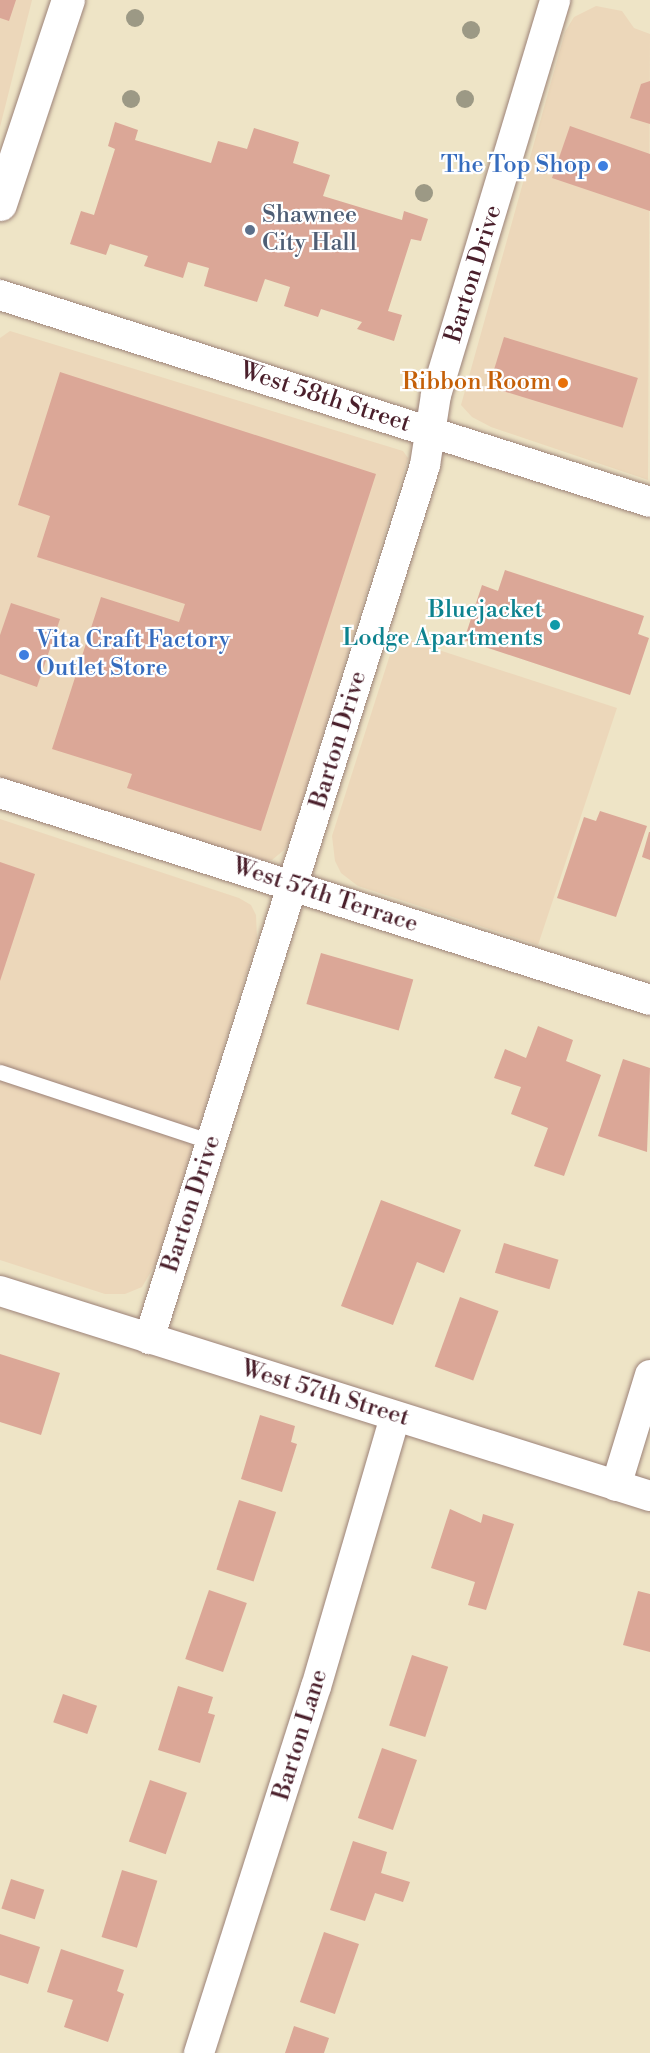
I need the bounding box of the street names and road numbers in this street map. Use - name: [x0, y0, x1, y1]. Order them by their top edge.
- street label: Barton Drive: [439, 202, 509, 346]
- street label: West 58th Street: [236, 357, 414, 439]
- street label: Barton Drive: [304, 668, 374, 812]
- street label: West 57th Terrace: [229, 852, 421, 940]
- street label: Barton Drive: [156, 1132, 228, 1276]
- street label: West 57th Street: [238, 1355, 412, 1433]
- street label: Barton Lane: [267, 1666, 335, 1804]

